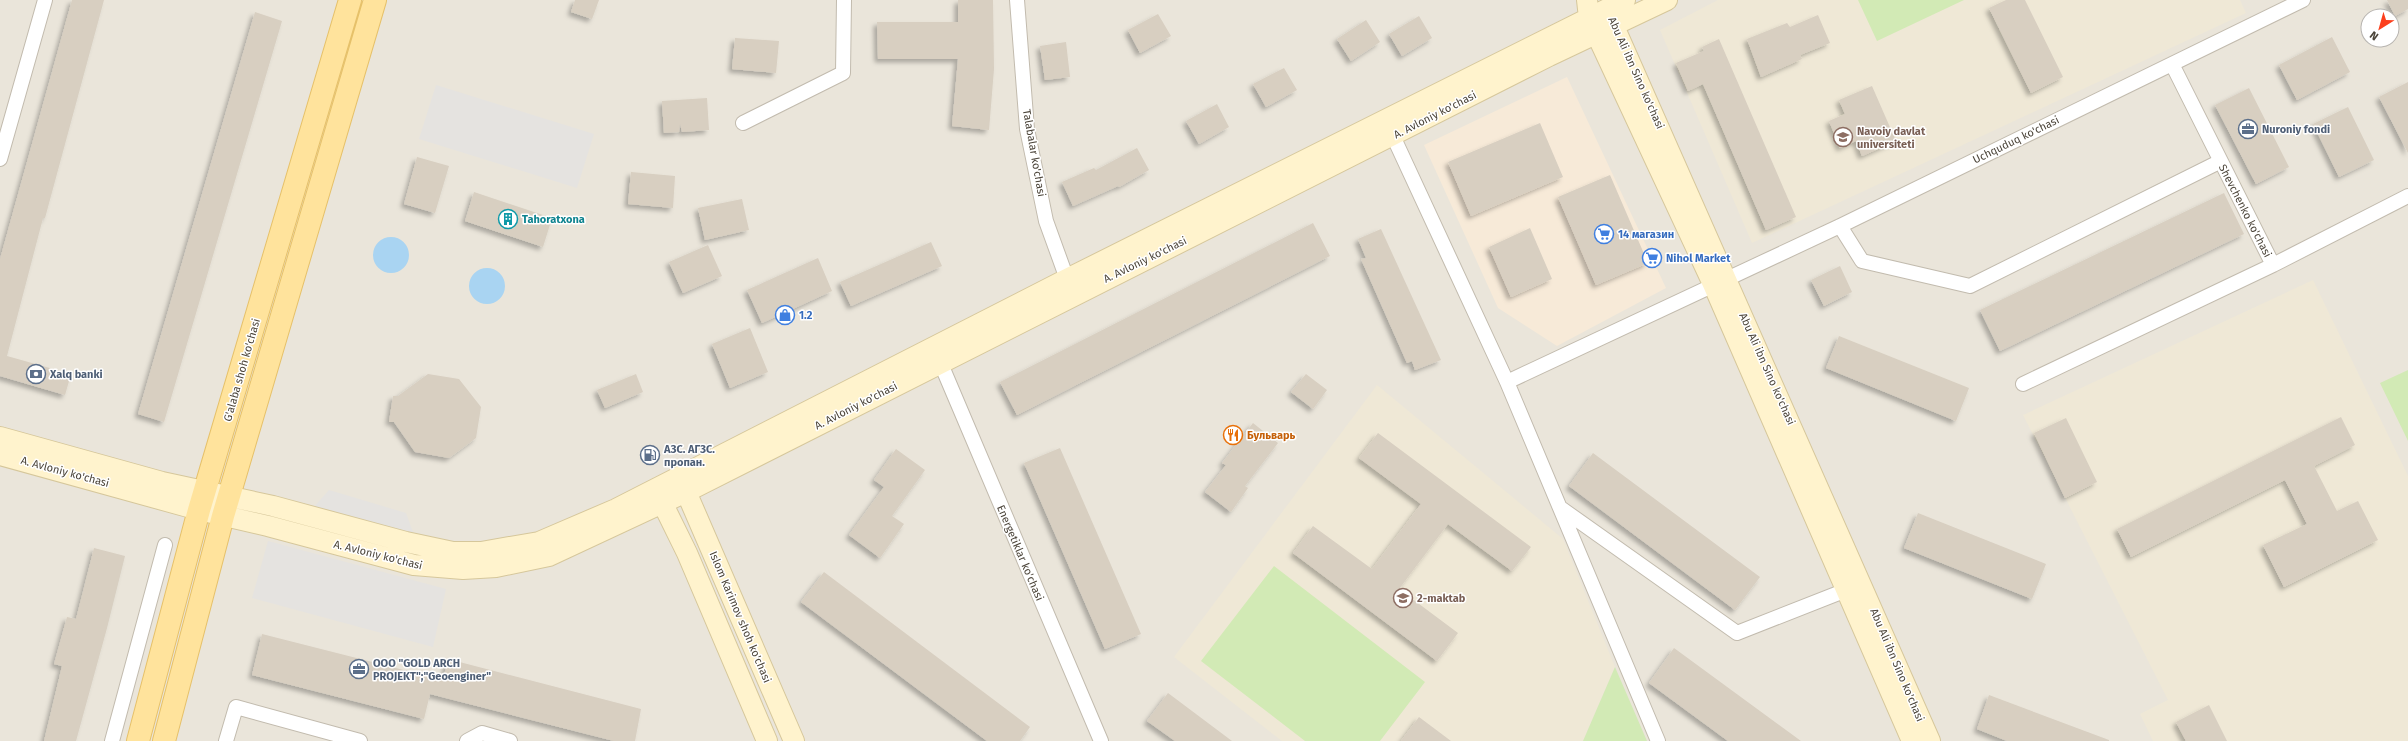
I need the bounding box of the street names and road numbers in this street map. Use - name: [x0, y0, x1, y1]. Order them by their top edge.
- street label: Abu Ali ibn Sino ko'chasi: [1605, 15, 1667, 131]
- street label: A. Avloniy ko'chasi: [1391, 89, 1479, 141]
- street label: Talabalar ko'chasi: [1020, 108, 1048, 198]
- street label: Uchquduq ko'chasi: [1971, 113, 2061, 167]
- street label: Shevchenko ko'chasi: [2216, 162, 2274, 260]
- street label: A. Avloniy ko'chasi: [1101, 234, 1189, 286]
- street label: Abu Ali ibn Sino ko'chasi: [1736, 311, 1798, 427]
- street label: G'alaba shoh ko'chasi: [221, 317, 263, 423]
- street label: A. Avloniy ko'chasi: [812, 380, 900, 432]
- street label: A. Avloniy ko'chasi: [19, 454, 111, 490]
- street label: Energetiklar ko'chasi: [994, 503, 1046, 603]
- street label: A. Avloniy ko'chasi: [332, 538, 424, 572]
- street label: Islom Karimov shoh ko'chasi: [706, 549, 774, 685]
- street label: Abu Ali ibn Sino ko'chasi: [1867, 607, 1927, 723]

